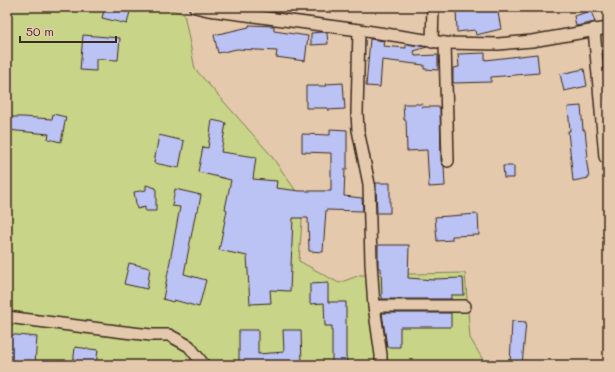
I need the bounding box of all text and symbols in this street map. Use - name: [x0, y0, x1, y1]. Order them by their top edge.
- scale bar: [20, 18, 116, 44]
- text: 50 m: [26, 23, 54, 39]

